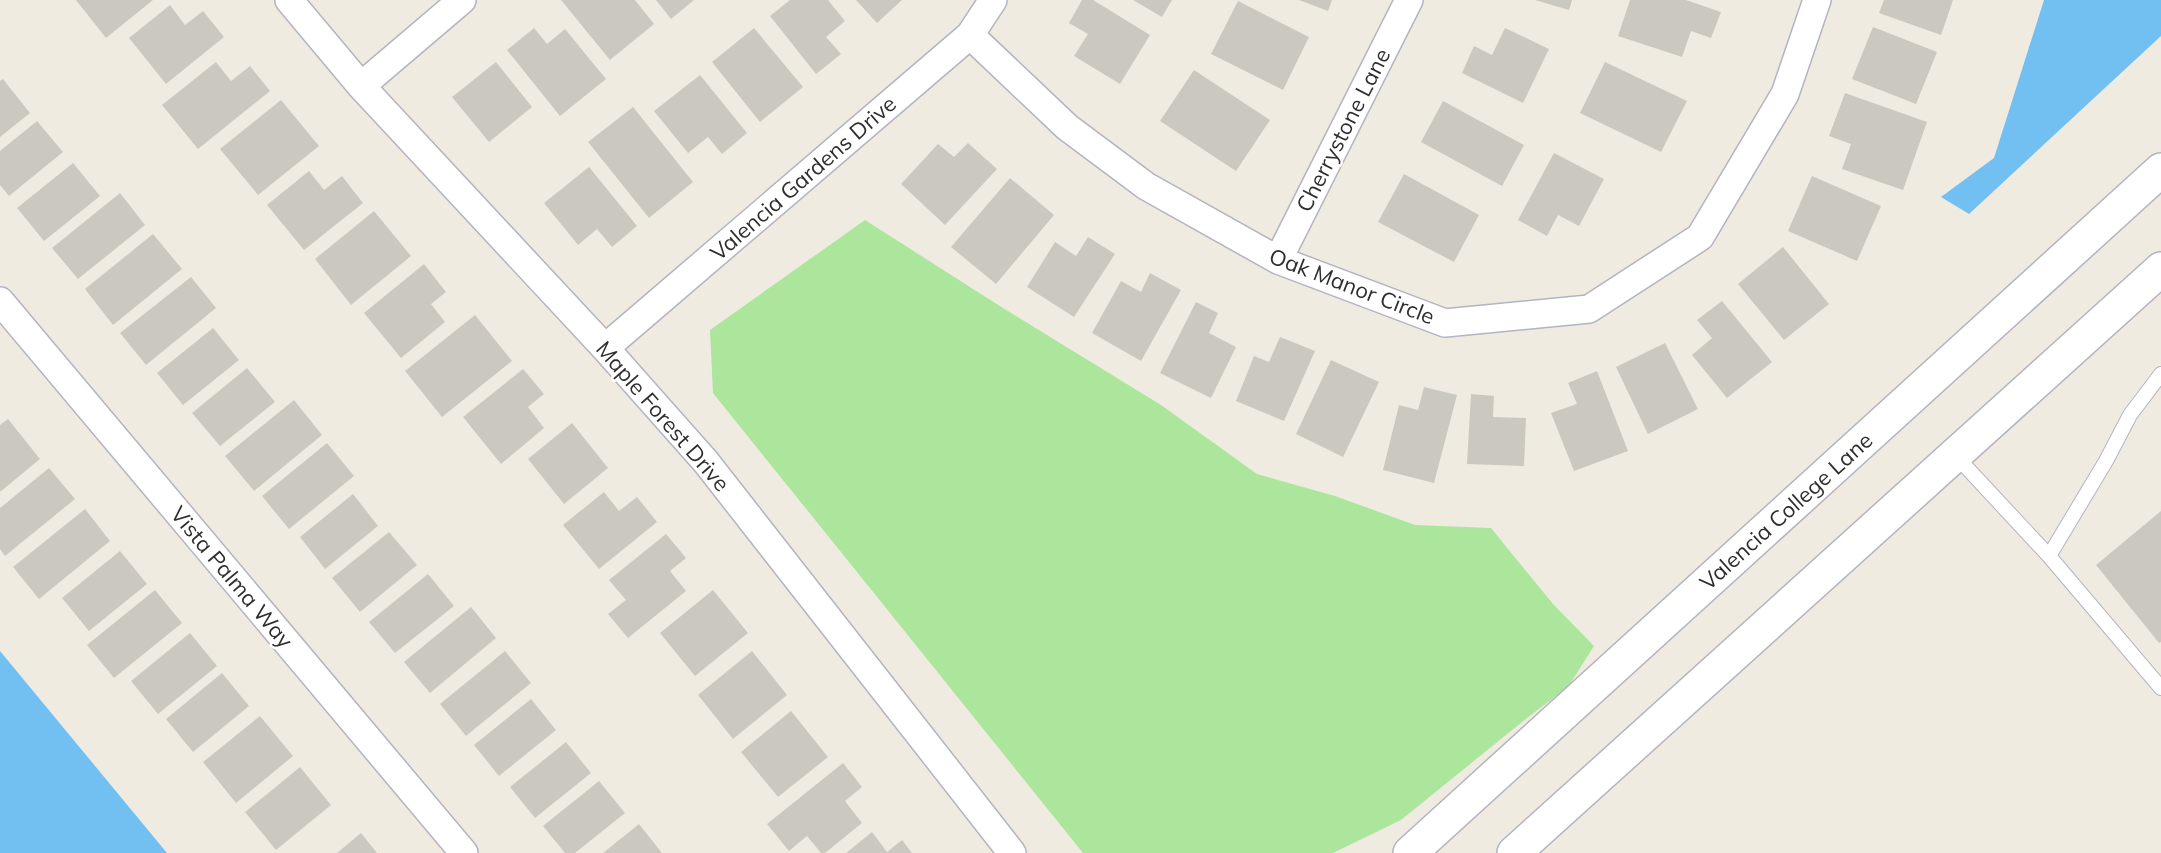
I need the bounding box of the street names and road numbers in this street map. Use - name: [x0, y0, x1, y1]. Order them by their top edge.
- street label: Cherrystone Lane: [1290, 44, 1396, 216]
- street label: Valencia Gardens Drive: [704, 90, 902, 266]
- street label: Oak Manor Circle: [1265, 242, 1439, 330]
- street label: Maple Forest Drive: [590, 335, 736, 497]
- street label: Valencia College Lane: [1694, 426, 1878, 596]
- street label: Vista Palma Way: [165, 500, 300, 654]

